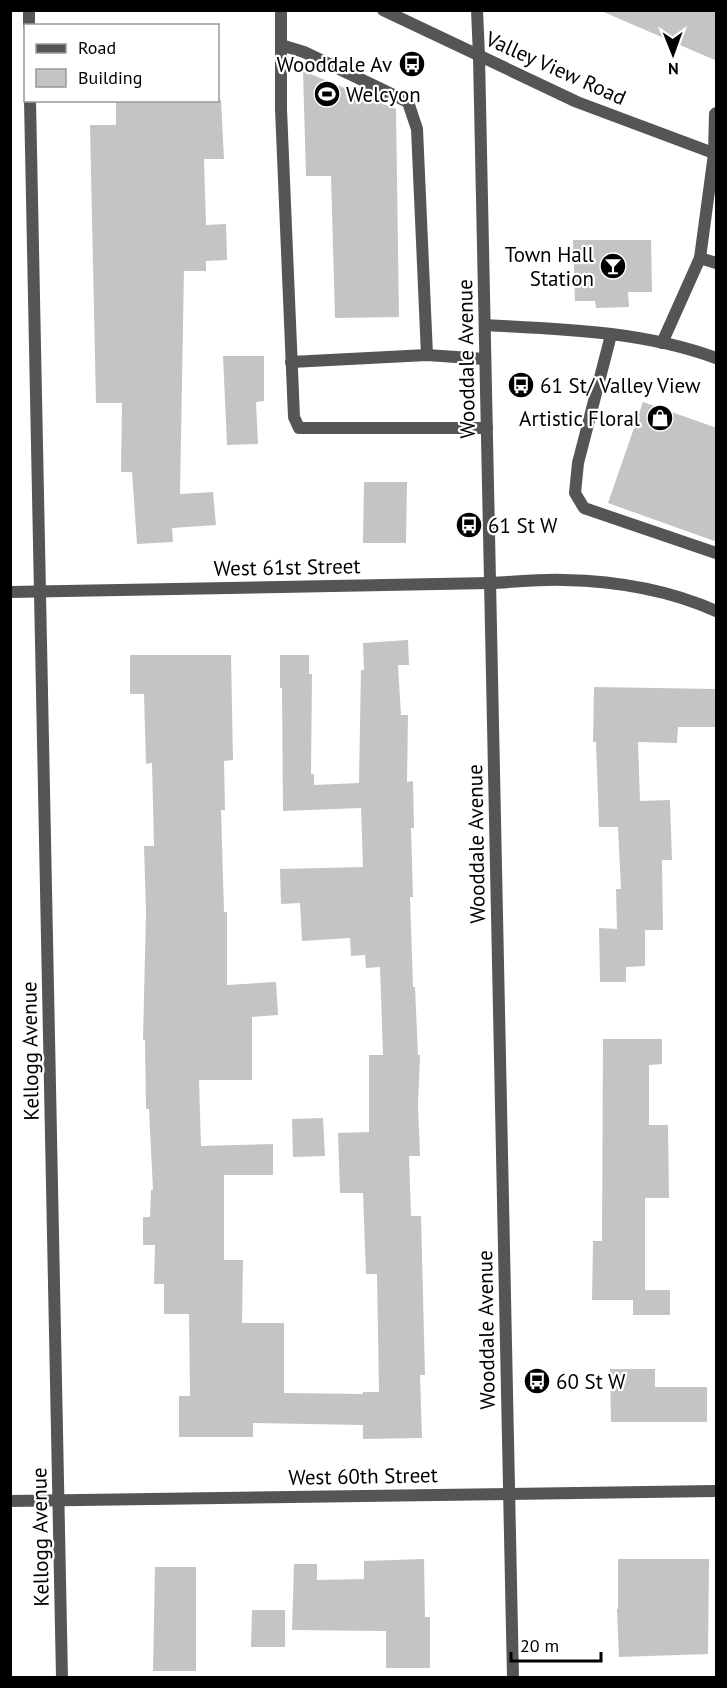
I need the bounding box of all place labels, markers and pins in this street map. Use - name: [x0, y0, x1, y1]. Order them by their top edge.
- bus stop icon: Wooddale Av: [397, 49, 427, 79]
- place label: Wooddale Av: [277, 51, 392, 78]
- sports icon: Welcyon: [312, 79, 342, 109]
- place label: Welcyon: [346, 81, 421, 108]
- place label: Town Hall Station: [505, 241, 594, 292]
- bar icon: Town Hall Station: [598, 251, 628, 281]
- bus stop icon: 61 St/ Valley View: [506, 370, 536, 400]
- place label: 61 St/ Valley View: [540, 372, 701, 399]
- shop icon: Artistic Floral: [645, 403, 675, 433]
- place label: Artistic Floral: [519, 405, 640, 432]
- bus stop icon: 61 St W: [454, 510, 484, 540]
- place label: 61 St W: [488, 512, 558, 539]
- bus stop icon: 60 St W: [522, 1366, 552, 1396]
- place label: 60 St W: [556, 1368, 626, 1395]

